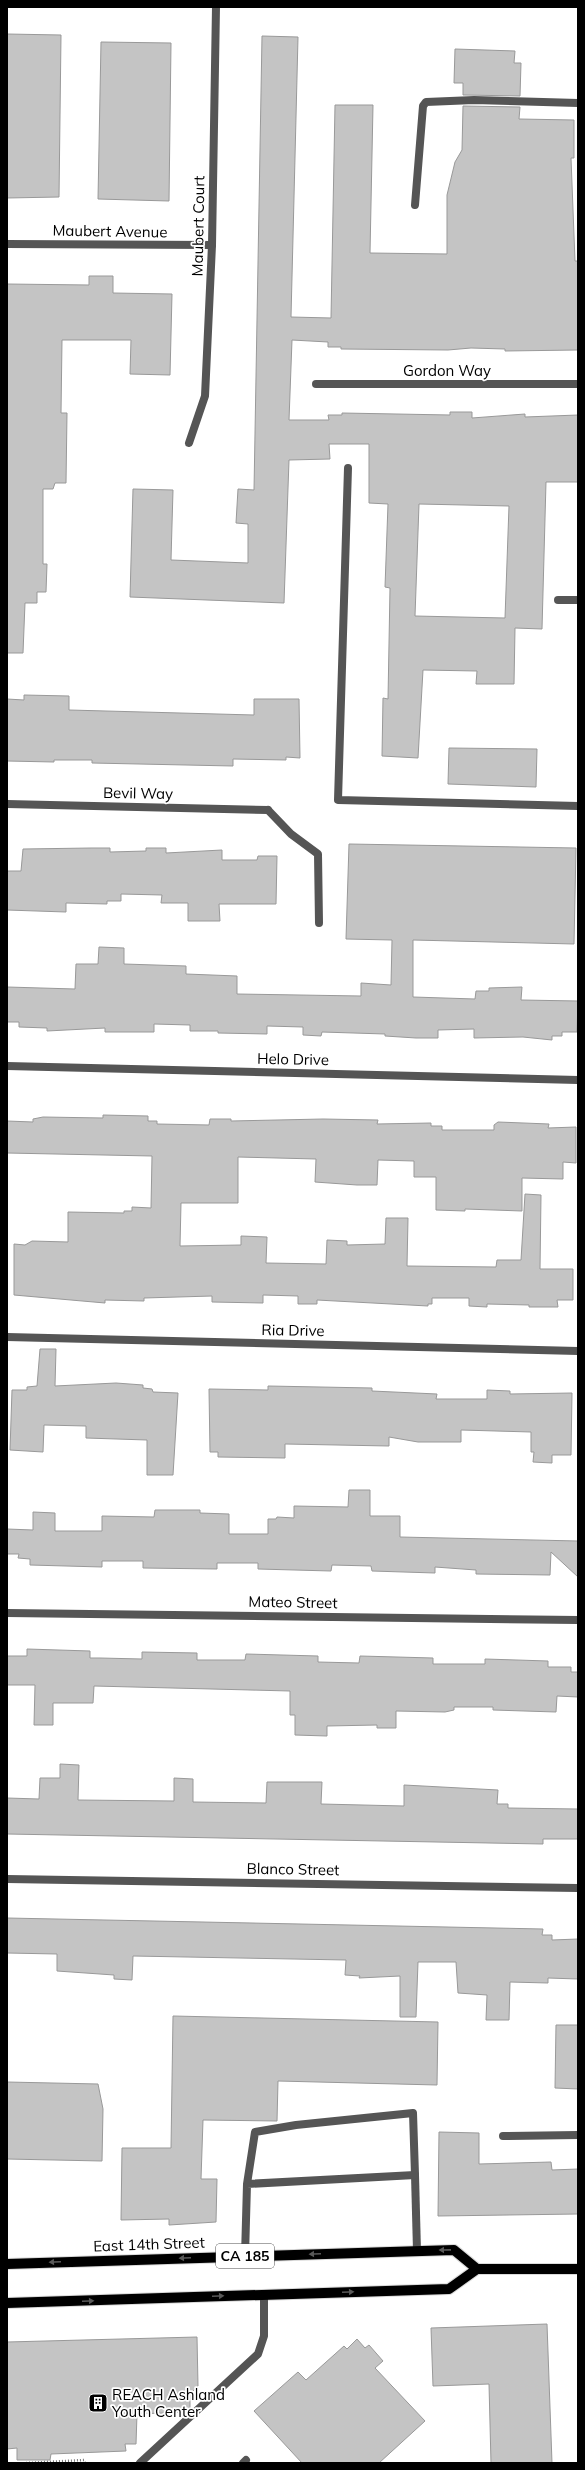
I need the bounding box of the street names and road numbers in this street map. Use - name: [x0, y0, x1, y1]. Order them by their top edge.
- street label: Maubert Court: [188, 175, 208, 277]
- street label: Maubert Avenue: [52, 220, 168, 242]
- street label: Gordon Way: [403, 361, 491, 380]
- street label: Bevil Way: [103, 783, 173, 803]
- street label: Helo Drive: [257, 1049, 329, 1069]
- street label: Ria Drive: [261, 1320, 325, 1340]
- street label: Mateo Street: [248, 1592, 338, 1612]
- street label: Blanco Street: [246, 1859, 340, 1879]
- street label: East 14th Street: [93, 2233, 205, 2255]
- road number: CA 185: [216, 2244, 274, 2268]

